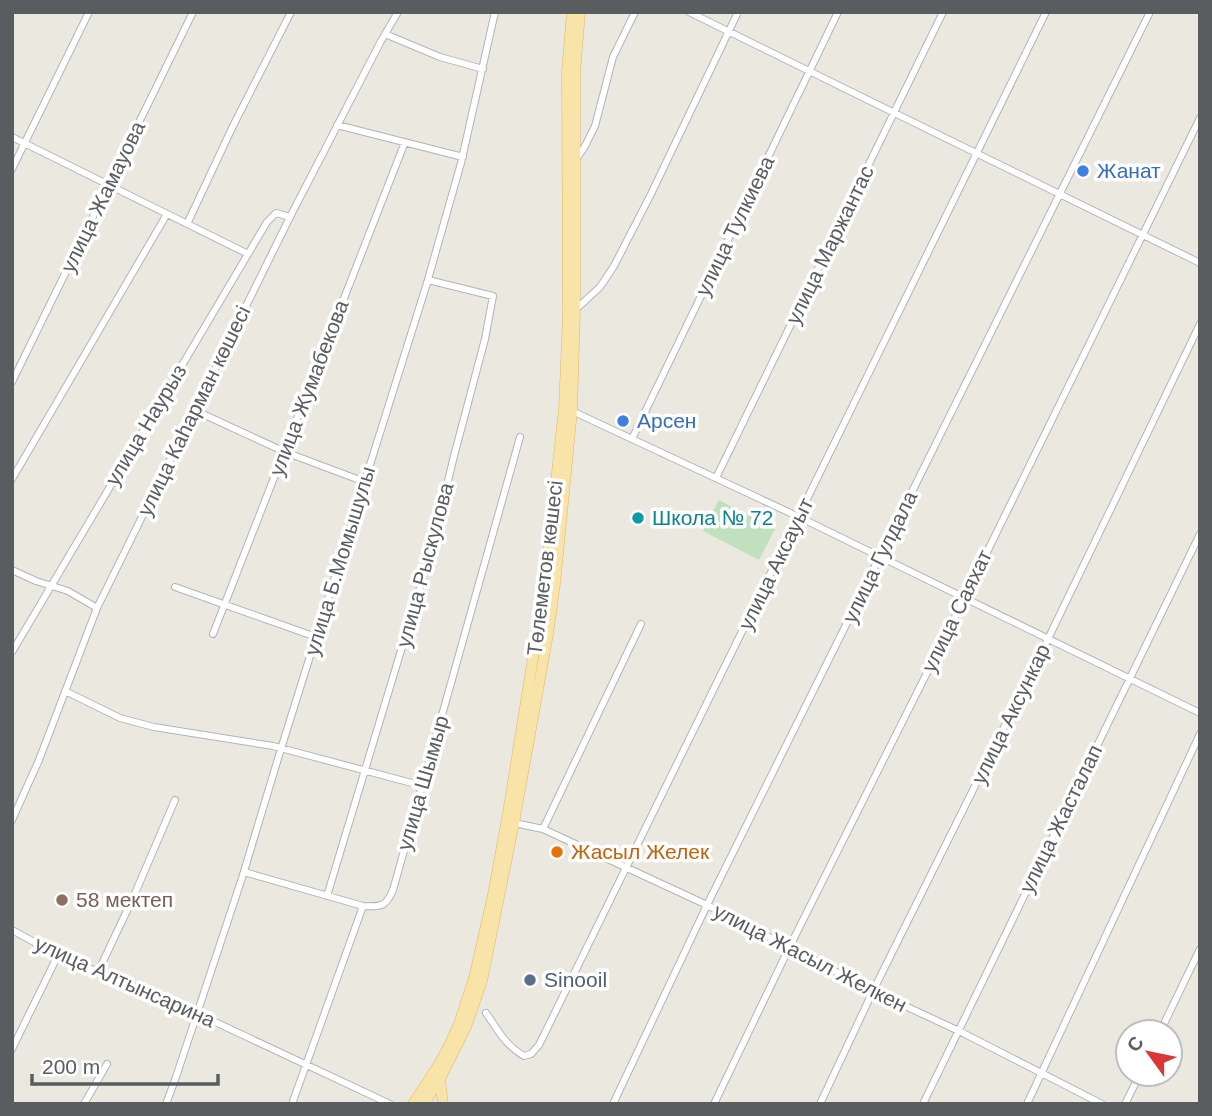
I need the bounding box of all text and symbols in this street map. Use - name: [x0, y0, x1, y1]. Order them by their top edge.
- street label: улица Жамауова: [56, 117, 149, 276]
- street label: улица Тулкиева: [691, 152, 778, 299]
- place label: Жанат: [1097, 159, 1161, 182]
- street label: улица Маржантас: [781, 162, 878, 328]
- marker: Жанат: [1075, 163, 1091, 179]
- street label: улица Жумабекова: [264, 296, 353, 479]
- street label: улица Каһарман көшесі: [133, 302, 254, 519]
- street label: улица Наурыз: [100, 360, 191, 489]
- place label: Арсен: [637, 409, 696, 432]
- marker: Арсен: [615, 413, 631, 429]
- street label: улица Б.Момышулы: [300, 464, 379, 658]
- street label: Төлеметов көшесі: [522, 479, 567, 657]
- street label: улица Рыскулова: [391, 480, 458, 650]
- street label: улица Гулдала: [838, 487, 922, 626]
- street label: улица Аксауыт: [734, 494, 818, 634]
- place label: Школа № 72: [652, 506, 773, 529]
- marker: Школа № 72: [630, 510, 646, 526]
- street label: улица Саяхат: [917, 546, 996, 676]
- street label: улица Аксункар: [967, 640, 1054, 787]
- street label: улица Шымыр: [392, 713, 453, 853]
- street label: улица Жасталап: [1015, 741, 1106, 897]
- place label: Жасыл Желек: [571, 840, 710, 863]
- marker: Жасыл Желек: [549, 844, 565, 860]
- place label: 58 мектеп: [76, 888, 173, 911]
- marker: 58 мектеп: [54, 892, 70, 908]
- street label: улица Жасыл Желкен: [710, 899, 911, 1016]
- street label: улица Алтынсарина: [31, 931, 219, 1032]
- place label: Sinooil: [544, 968, 607, 991]
- marker: Sinooil: [522, 972, 538, 988]
- north arrow: [1114, 1018, 1184, 1088]
- text: С: [1123, 1032, 1148, 1055]
- scale bar: [32, 1042, 217, 1086]
- text: 200 m: [42, 1055, 100, 1078]

